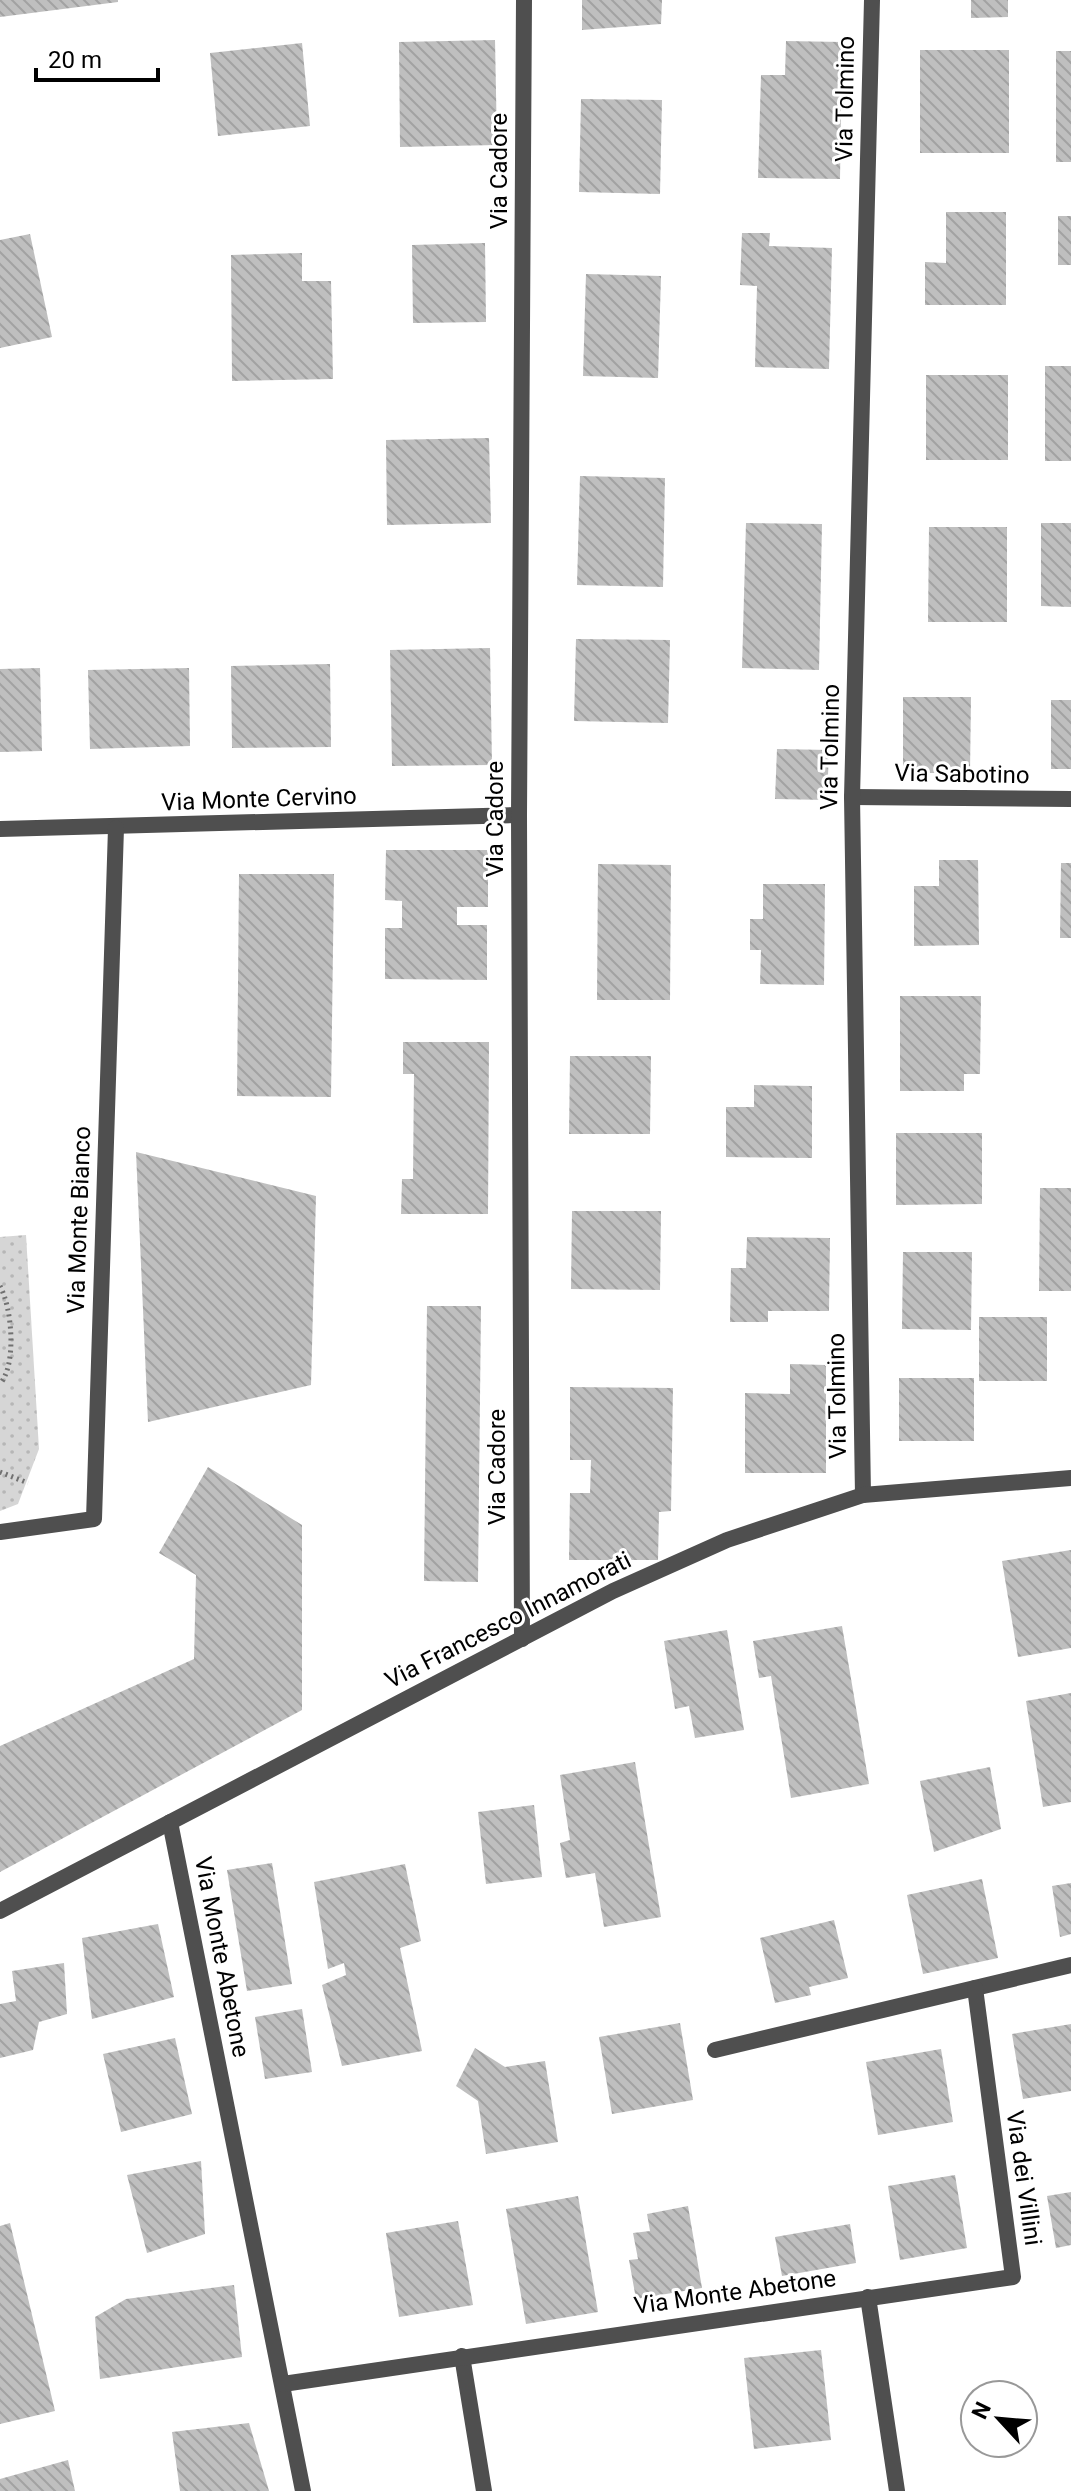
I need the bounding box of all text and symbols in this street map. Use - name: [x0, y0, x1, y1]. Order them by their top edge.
- scale bar: [36, 32, 158, 82]
- street label: Via Tolmino: [830, 36, 860, 162]
- text: 20 m: [48, 46, 102, 74]
- street label: Via Cadore: [485, 113, 513, 229]
- street label: Via Tolmino: [815, 684, 845, 810]
- street label: Via Sabotino: [894, 759, 1030, 789]
- street label: Via Cadore: [481, 761, 509, 877]
- street label: Via Monte Cervino: [161, 782, 357, 816]
- street label: Via Monte Bianco: [62, 1126, 96, 1314]
- street label: Via Tolmino: [822, 1333, 852, 1459]
- street label: Via Cadore: [483, 1409, 511, 1525]
- street label: Via Francesco Innamorati: [380, 1546, 636, 1694]
- street label: Via Monte Abetone: [189, 1854, 255, 2060]
- street label: Via dei Villini: [1001, 2109, 1047, 2247]
- street label: Via Monte Abetone: [632, 2264, 838, 2320]
- north arrow: [959, 2379, 1039, 2459]
- text: N: [967, 2398, 996, 2423]

